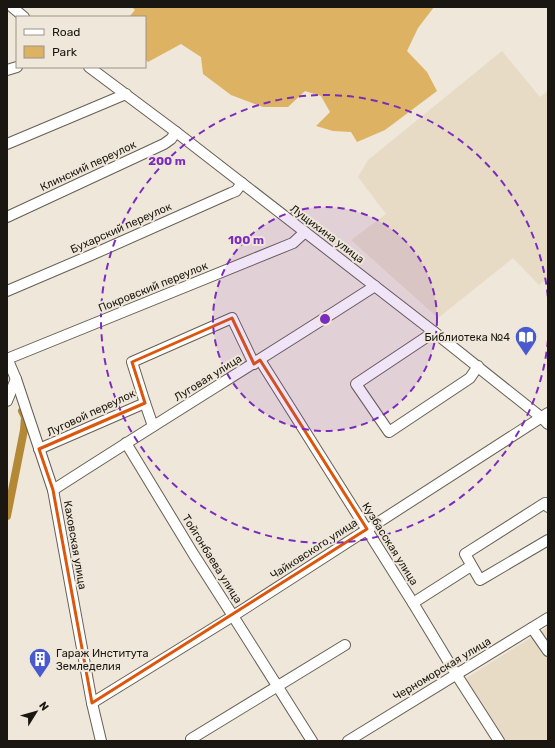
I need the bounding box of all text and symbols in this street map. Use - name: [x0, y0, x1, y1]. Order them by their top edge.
- legend: [16, 16, 146, 68]
- text: Road: [52, 25, 80, 39]
- text: Park: [52, 45, 78, 59]
- street label: Клинский переулок: [38, 138, 138, 194]
- text: 200 m: [148, 154, 186, 168]
- street label: Бухарский переулок: [69, 200, 174, 256]
- street label: Лущихина улица: [287, 202, 367, 266]
- text: 100 m: [228, 233, 264, 247]
- street label: Покровский переулок: [97, 259, 210, 315]
- centre of rings: [318, 312, 332, 326]
- library icon: Библиотека №4: [513, 324, 539, 357]
- place label: Библиотека №4: [424, 331, 510, 344]
- street label: Луговая улица: [172, 352, 244, 404]
- street label: Луговой переулок: [45, 387, 137, 439]
- street label: Каховская улица: [61, 500, 89, 590]
- street label: Кузбасская улица: [359, 500, 421, 588]
- street label: Тойгонбаева улица: [179, 512, 245, 606]
- street label: Чайковского улица: [268, 516, 360, 582]
- street label: Черноморская улица: [391, 635, 493, 703]
- building icon: Гараж Института Земледелия: [27, 646, 53, 679]
- place label: Гараж Института Земледелия: [56, 647, 149, 673]
- north arrow: [16, 692, 56, 732]
- text: N: [36, 699, 51, 713]

